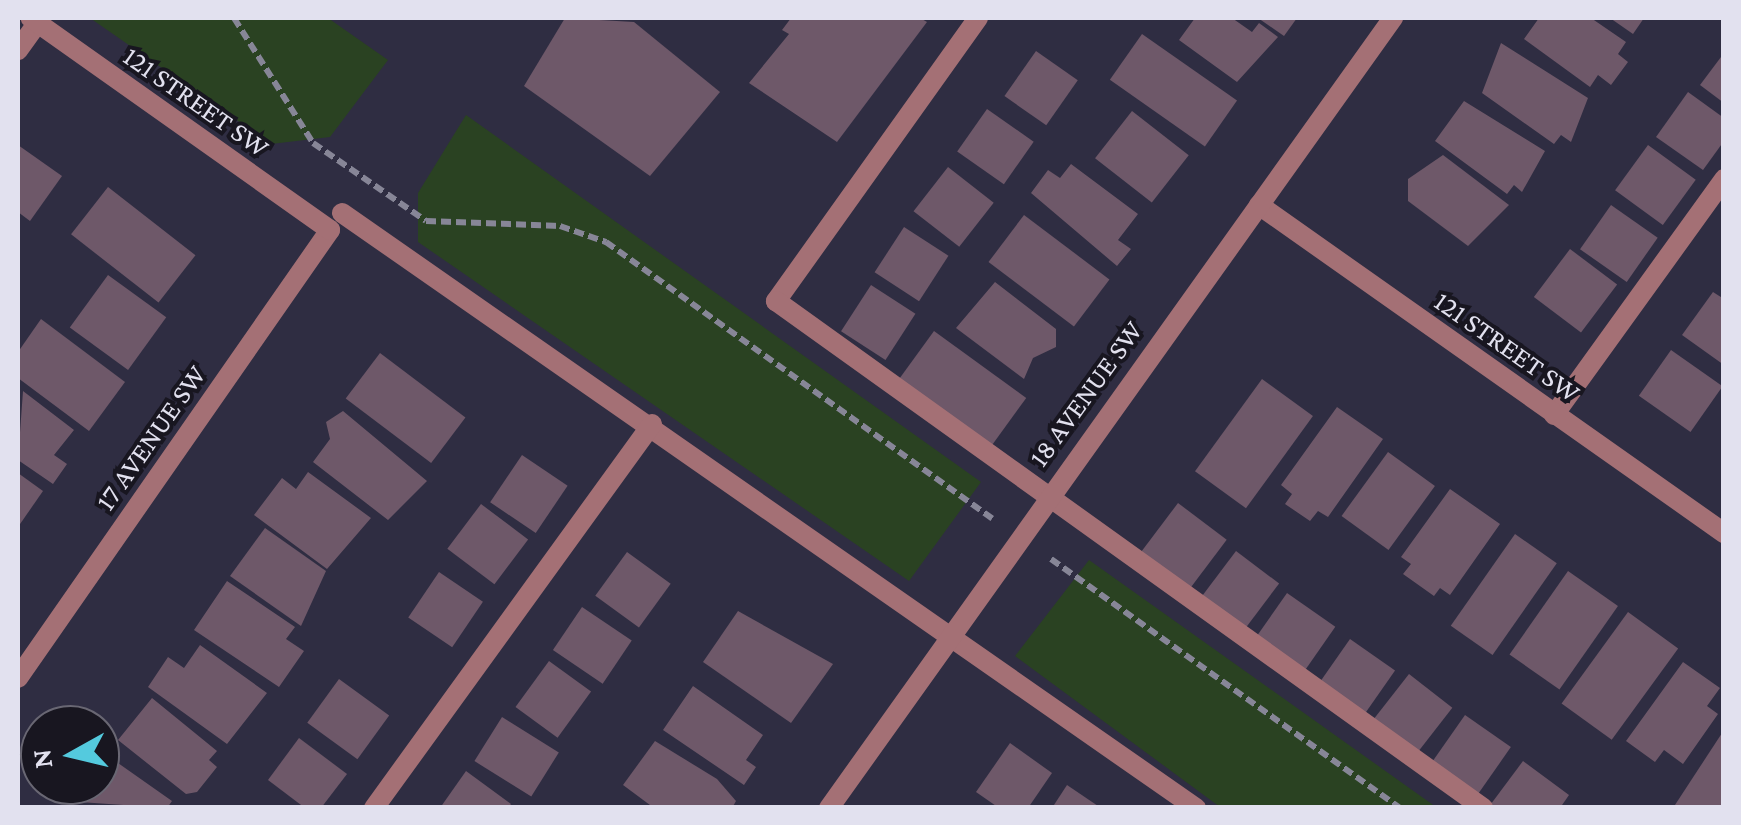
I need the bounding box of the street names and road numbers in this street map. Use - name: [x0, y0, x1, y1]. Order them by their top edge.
- street label: 121 STREET SW: [117, 39, 275, 165]
- street label: 121 STREET SW: [1428, 284, 1586, 410]
- street label: 18 AVENUE SW: [1022, 315, 1150, 473]
- street label: 17 AVENUE SW: [89, 359, 213, 517]

